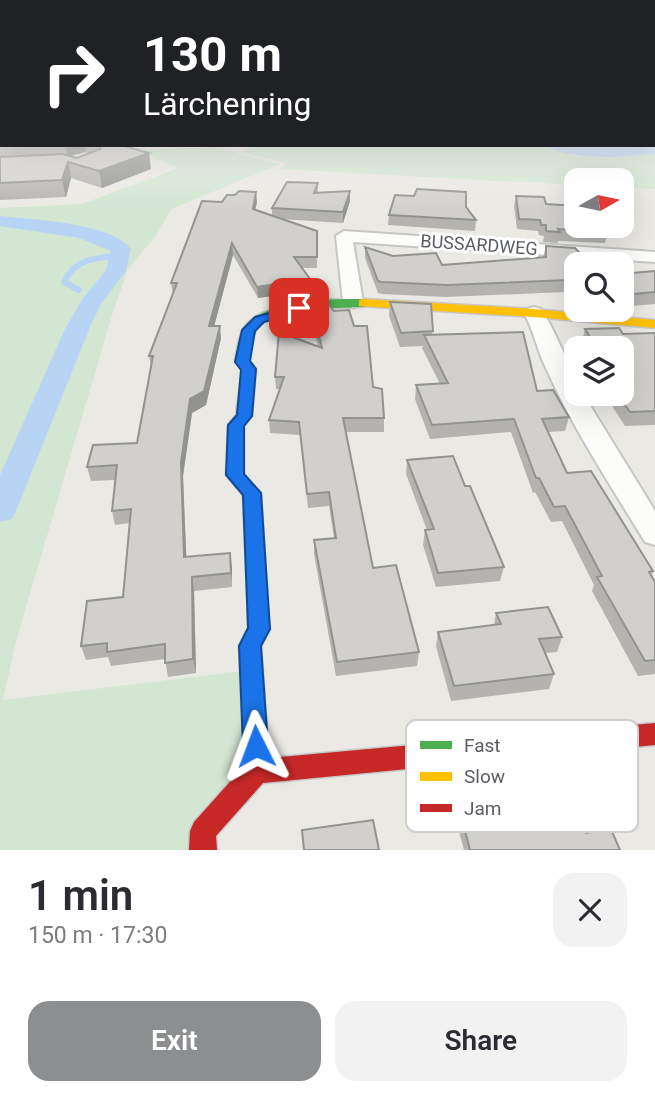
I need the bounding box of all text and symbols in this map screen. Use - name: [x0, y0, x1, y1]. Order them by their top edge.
- text: 130 m: [143, 26, 282, 83]
- icon: right: [28, 28, 119, 119]
- text: Lärchenring: [143, 85, 311, 123]
- north arrow: [564, 168, 634, 238]
- map controls: [564, 168, 634, 406]
- street label: BUSSARDWEG: [420, 230, 538, 259]
- button: search: [564, 252, 634, 322]
- pin: [269, 278, 329, 338]
- icon: arrive: [280, 289, 318, 327]
- button: layers: [564, 336, 634, 406]
- position arrow: [219, 709, 293, 783]
- legend: [406, 720, 638, 832]
- text: Fast: [464, 734, 501, 757]
- text: Slow: [464, 765, 505, 788]
- text: Jam: [464, 797, 501, 820]
- text: 1 min: [28, 871, 133, 920]
- button: close: [553, 873, 627, 947]
- text: 150 m · 17:30: [28, 922, 167, 949]
- button: Exit: [28, 1001, 321, 1081]
- button: Share: [335, 1001, 627, 1081]

